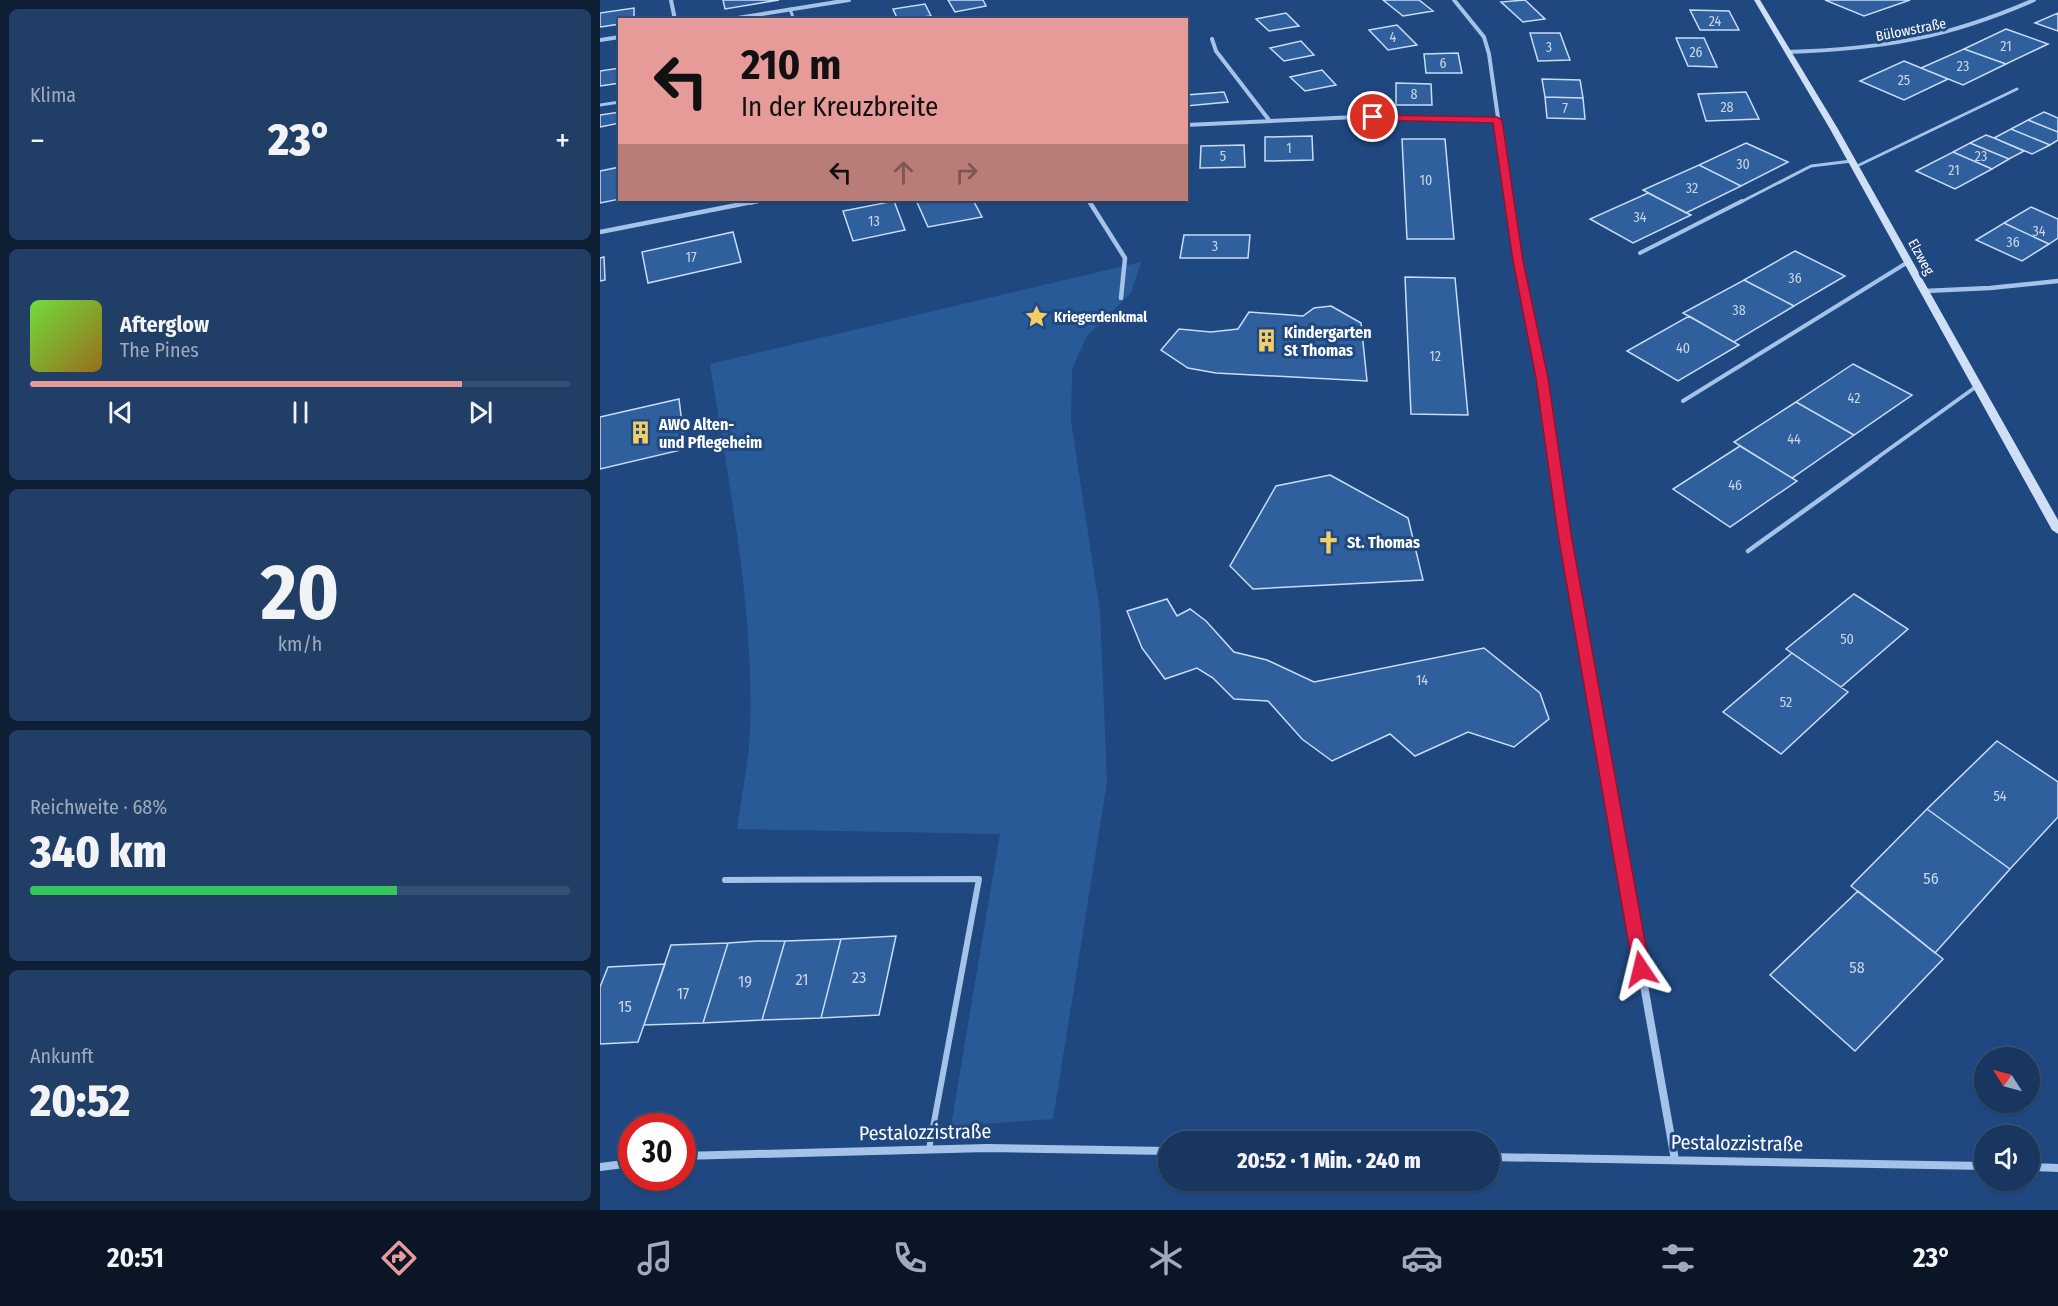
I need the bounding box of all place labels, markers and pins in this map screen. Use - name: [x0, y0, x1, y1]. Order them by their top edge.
- pin: [1347, 91, 1398, 142]
- place icon: Kriegerdenkmal: [1023, 304, 1049, 330]
- place label: Kriegerdenkmal: [1054, 309, 1147, 326]
- place label: Kindergarten St Thomas: [1284, 323, 1372, 360]
- building icon: Kindergarten St Thomas: [1253, 328, 1279, 354]
- place label: AWO Alten- und Pflegeheim: [658, 415, 762, 452]
- building icon: AWO Alten- und Pflegeheim: [628, 420, 654, 446]
- church icon: St. Thomas: [1316, 529, 1342, 555]
- place label: St. Thomas: [1347, 533, 1420, 552]

